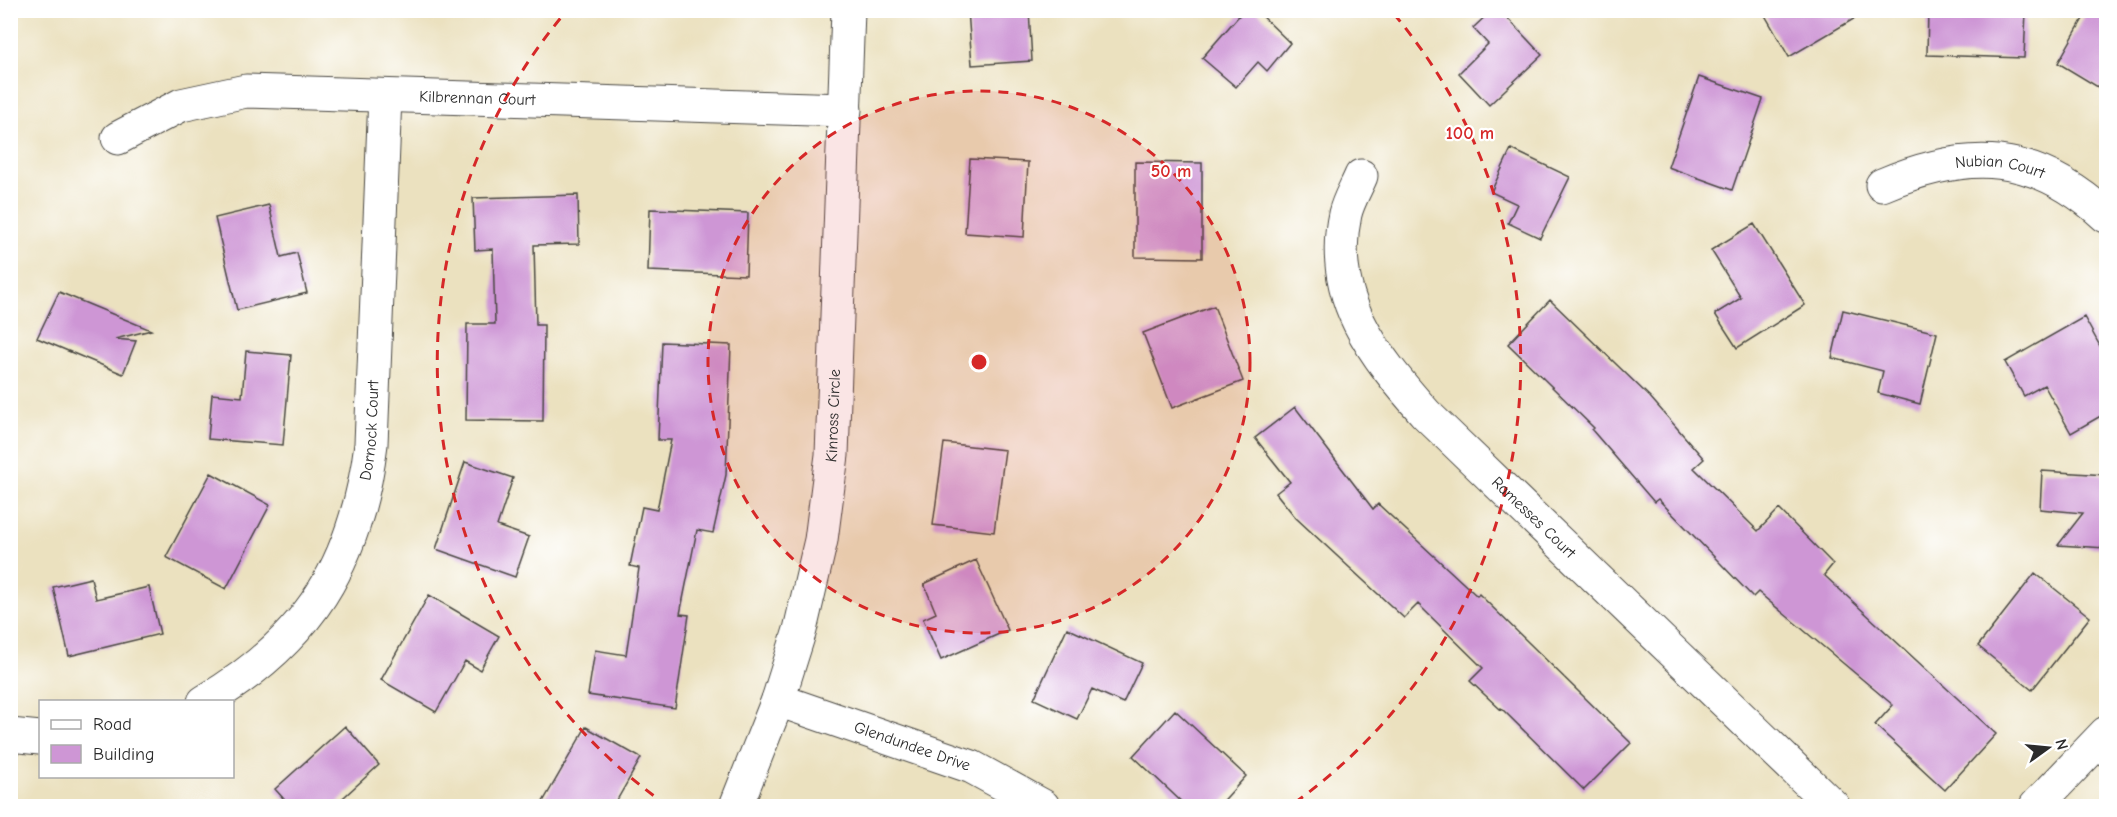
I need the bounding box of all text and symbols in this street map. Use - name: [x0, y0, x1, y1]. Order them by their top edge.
- street label: Kilbrennan Court: [419, 87, 536, 109]
- text: 100 m: [1446, 123, 1494, 144]
- street label: Nubian Court: [1954, 152, 2048, 183]
- text: 50 m: [1151, 161, 1191, 182]
- centre of rings: [969, 352, 989, 372]
- street label: Kinross Circle: [822, 369, 844, 463]
- street label: Dornock Court: [356, 379, 383, 482]
- street label: Ramesses Court: [1488, 473, 1580, 562]
- legend: [39, 700, 234, 778]
- text: Road: [93, 714, 132, 735]
- street label: Glendundee Drive: [852, 718, 973, 775]
- north arrow: [2018, 718, 2078, 778]
- text: N: [2051, 737, 2072, 752]
- text: Building: [93, 744, 155, 765]

